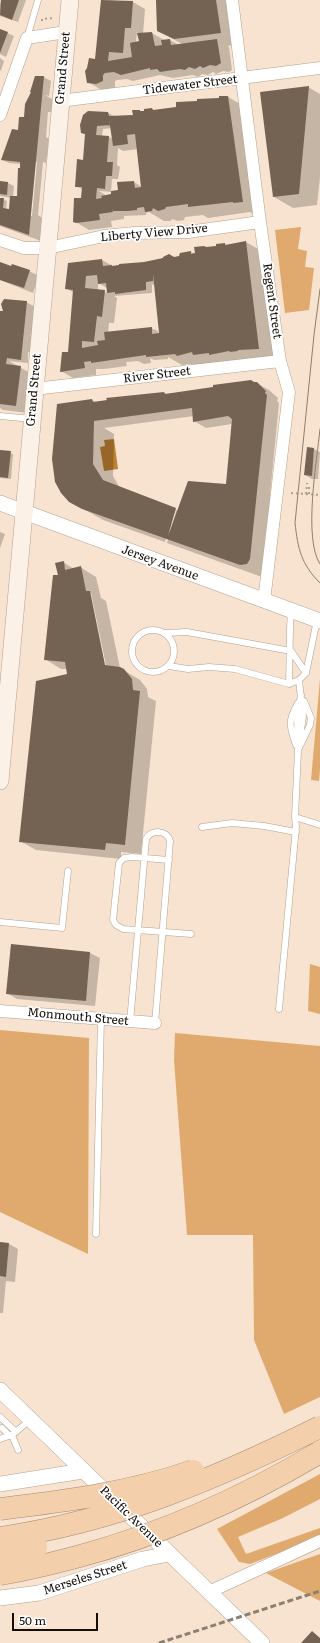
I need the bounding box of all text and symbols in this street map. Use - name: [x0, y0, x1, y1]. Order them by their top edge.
- street label: Grand Street: [53, 31, 73, 105]
- street label: Tidewater Street: [142, 72, 238, 98]
- street label: Liberty View Drive: [100, 221, 208, 245]
- street label: Regent Street: [260, 262, 284, 340]
- street label: Grand Street: [24, 353, 44, 427]
- street label: River Street: [123, 364, 191, 386]
- street label: Jersey Avenue: [120, 542, 200, 584]
- street label: Monmouth Street: [27, 1005, 129, 1029]
- street label: Pacific Avenue: [97, 1483, 165, 1551]
- street label: Merseles Street: [41, 1558, 129, 1598]
- scale bar: [14, 1605, 100, 1631]
- text: 50 m: [19, 1611, 46, 1629]

